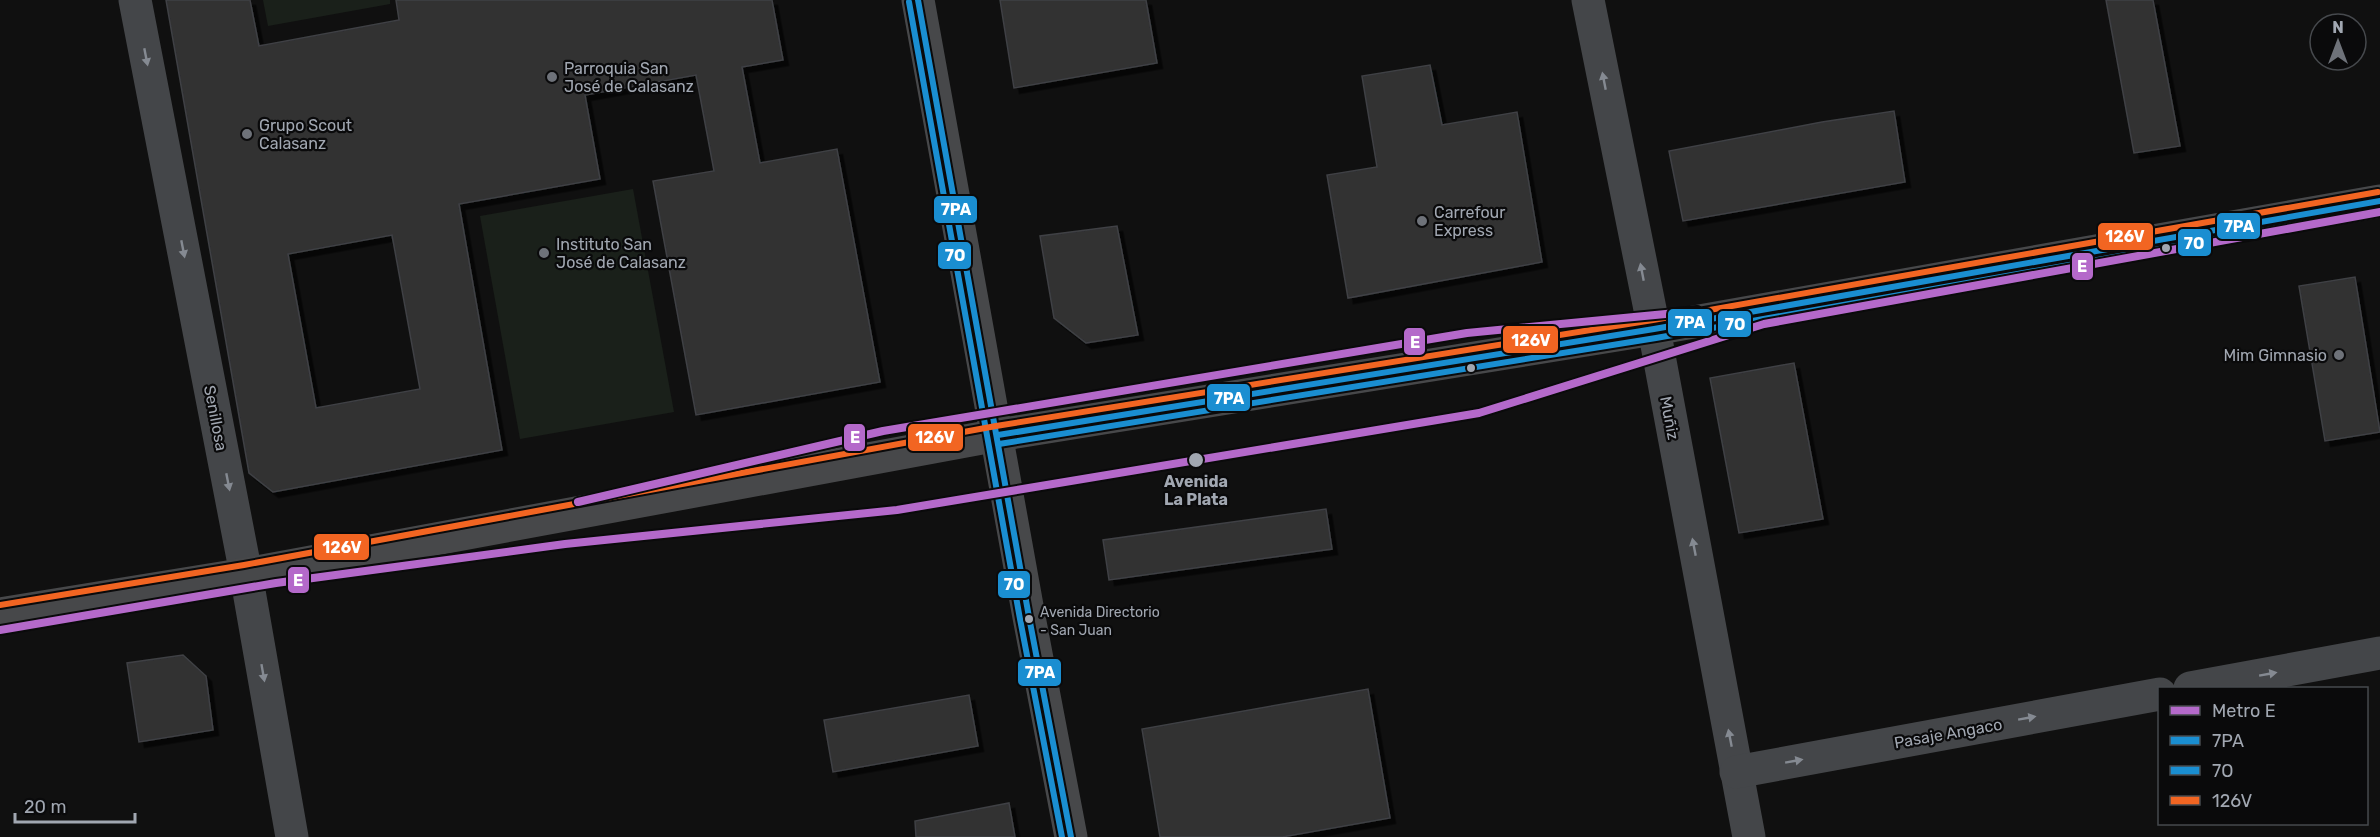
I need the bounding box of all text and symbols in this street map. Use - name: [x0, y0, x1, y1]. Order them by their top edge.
- north arrow: [2308, 12, 2368, 72]
- text: N: [2332, 18, 2344, 37]
- one-way arrow: [142, 48, 151, 67]
- place label: Parroquia San José de Calasanz: [564, 59, 694, 96]
- marker: Parroquia San José de Calasanz: [545, 70, 559, 84]
- one-way arrow: [1599, 71, 1608, 90]
- place label: Grupo Scout Calasanz: [259, 116, 352, 153]
- marker: Grupo Scout Calasanz: [240, 127, 254, 141]
- line badge: 7PA: [933, 195, 978, 224]
- text: 7PA: [941, 200, 972, 219]
- place label: Carrefour Express: [1434, 203, 1505, 240]
- line badge: 7PA: [2216, 212, 2261, 240]
- marker: Carrefour Express: [1415, 214, 1429, 228]
- text: 7PA: [2224, 217, 2255, 236]
- line badge: 126V: [2097, 222, 2154, 251]
- text: 126V: [2105, 227, 2145, 246]
- line badge: 7O: [2177, 228, 2212, 257]
- text: 7O: [2184, 234, 2204, 253]
- place label: Instituto San José de Calasanz: [556, 235, 686, 272]
- one-way arrow: [179, 240, 188, 259]
- line badge: 7O: [937, 241, 972, 270]
- unlabelled marker: [2160, 242, 2172, 254]
- marker: Instituto San José de Calasanz: [537, 246, 551, 260]
- text: 7O: [945, 246, 965, 265]
- line badge: E: [2071, 252, 2094, 281]
- text: E: [2077, 257, 2087, 276]
- one-way arrow: [1637, 263, 1647, 281]
- line badge: 7PA: [1667, 308, 1713, 337]
- line badge: 7O: [1717, 310, 1752, 338]
- text: 7PA: [1675, 313, 1706, 332]
- text: 7O: [1725, 315, 1745, 334]
- line badge: 126V: [1502, 325, 1559, 354]
- line badge: E: [1403, 327, 1426, 356]
- text: 126V: [1511, 331, 1551, 350]
- text: E: [1410, 333, 1420, 352]
- place label: Mim Gimnasio: [2224, 346, 2327, 365]
- marker: Mim Gimnasio: [2332, 348, 2346, 362]
- unlabelled marker: [1465, 362, 1477, 374]
- line badge: 7PA: [1206, 383, 1251, 412]
- street label: Senillosa: [200, 384, 231, 453]
- text: 7PA: [1214, 389, 1245, 408]
- street label: Muñiz: [1656, 395, 1683, 442]
- line badge: E: [843, 423, 866, 452]
- line badge: 126V: [907, 423, 964, 452]
- text: E: [850, 428, 860, 447]
- text: 126V: [915, 428, 955, 447]
- marker: Avenida La Plata: [1187, 451, 1205, 469]
- one-way arrow: [224, 472, 233, 491]
- place label: Avenida La Plata: [1164, 472, 1228, 509]
- line badge: 126V: [313, 533, 370, 561]
- one-way arrow: [1689, 537, 1698, 556]
- text: 126V: [322, 538, 362, 557]
- line badge: E: [287, 566, 310, 594]
- line badge: 7O: [997, 570, 1031, 599]
- text: E: [293, 571, 303, 590]
- text: 7O: [1004, 575, 1024, 594]
- place label: Avenida Directorio - San Juan: [1040, 604, 1160, 639]
- marker: Avenida Directorio - San Juan: [1023, 613, 1035, 625]
- line badge: 7PA: [1017, 658, 1062, 687]
- text: 7PA: [1025, 663, 1056, 682]
- one-way arrow: [259, 664, 268, 683]
- one-way arrow: [2258, 669, 2277, 678]
- legend: [2158, 687, 2368, 825]
- text: Metro E: [2212, 700, 2276, 722]
- one-way arrow: [2018, 714, 2037, 723]
- street label: Pasaje Angaco: [1893, 715, 2004, 752]
- one-way arrow: [1725, 729, 1734, 748]
- text: 7PA: [2212, 730, 2244, 752]
- one-way arrow: [1785, 757, 1804, 766]
- text: 7O: [2212, 760, 2233, 782]
- scale bar: [15, 786, 135, 824]
- text: 126V: [2212, 790, 2253, 812]
- text: 20 m: [24, 796, 66, 818]

